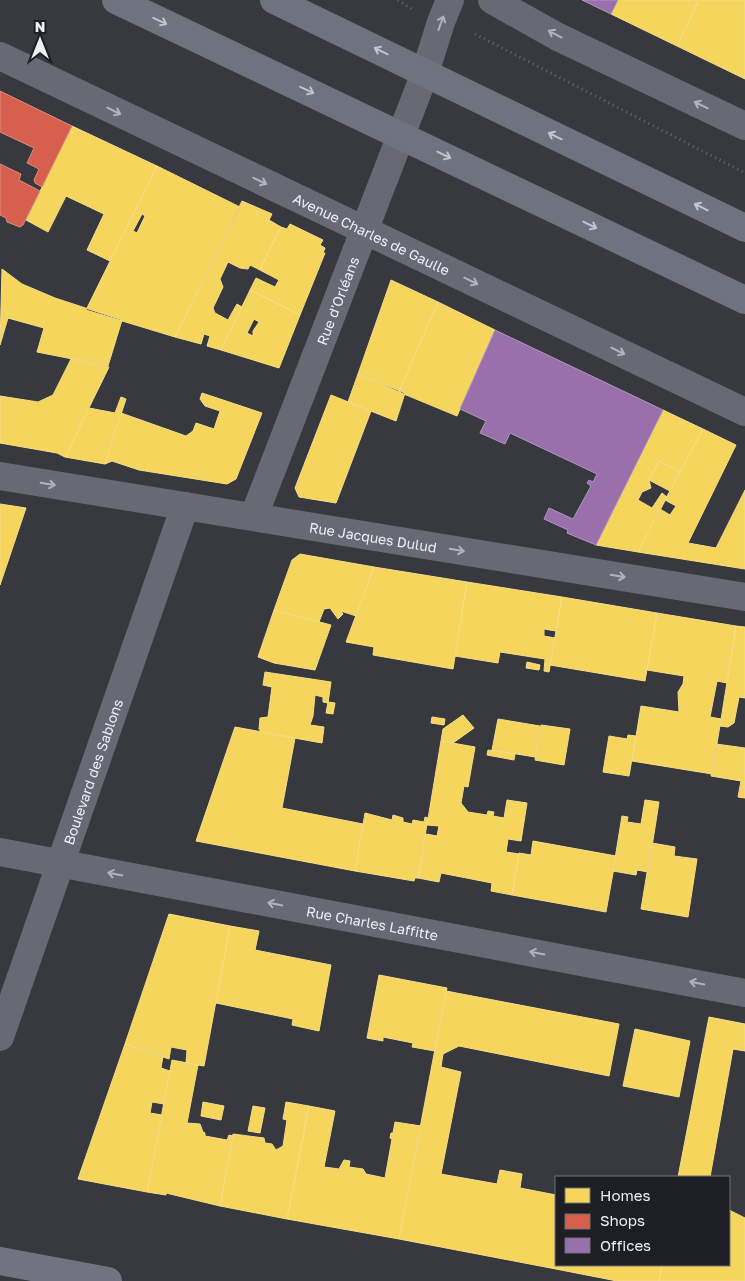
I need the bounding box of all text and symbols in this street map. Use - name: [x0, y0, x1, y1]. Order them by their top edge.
- north arrow: [15, 15, 65, 65]
- one-way arrow: [152, 16, 167, 26]
- one-way arrow: [437, 16, 446, 31]
- text: N: [35, 18, 45, 35]
- one-way arrow: [548, 29, 562, 39]
- one-way arrow: [374, 46, 389, 55]
- one-way arrow: [299, 85, 314, 95]
- one-way arrow: [694, 100, 709, 109]
- one-way arrow: [106, 106, 121, 116]
- one-way arrow: [548, 131, 563, 140]
- one-way arrow: [436, 151, 451, 160]
- one-way arrow: [252, 177, 267, 186]
- street label: Avenue Charles de Gaulle: [291, 189, 453, 278]
- one-way arrow: [694, 202, 709, 211]
- one-way arrow: [582, 221, 597, 230]
- street label: Rue d'Orléans: [312, 254, 362, 347]
- one-way arrow: [464, 276, 479, 286]
- one-way arrow: [610, 347, 625, 356]
- one-way arrow: [40, 480, 56, 490]
- street label: Rue Jacques Dulud: [308, 518, 438, 555]
- one-way arrow: [449, 545, 465, 555]
- one-way arrow: [609, 572, 625, 582]
- street label: Boulevard des Sablons: [59, 696, 126, 847]
- one-way arrow: [107, 868, 123, 878]
- one-way arrow: [267, 898, 283, 908]
- street label: Rue Charles Laffitte: [305, 902, 440, 943]
- one-way arrow: [530, 948, 546, 958]
- one-way arrow: [690, 978, 706, 988]
- legend: [555, 1176, 730, 1266]
- text: Homes: [600, 1186, 650, 1204]
- text: Shops: [600, 1211, 645, 1229]
- text: Offices: [600, 1236, 651, 1254]

